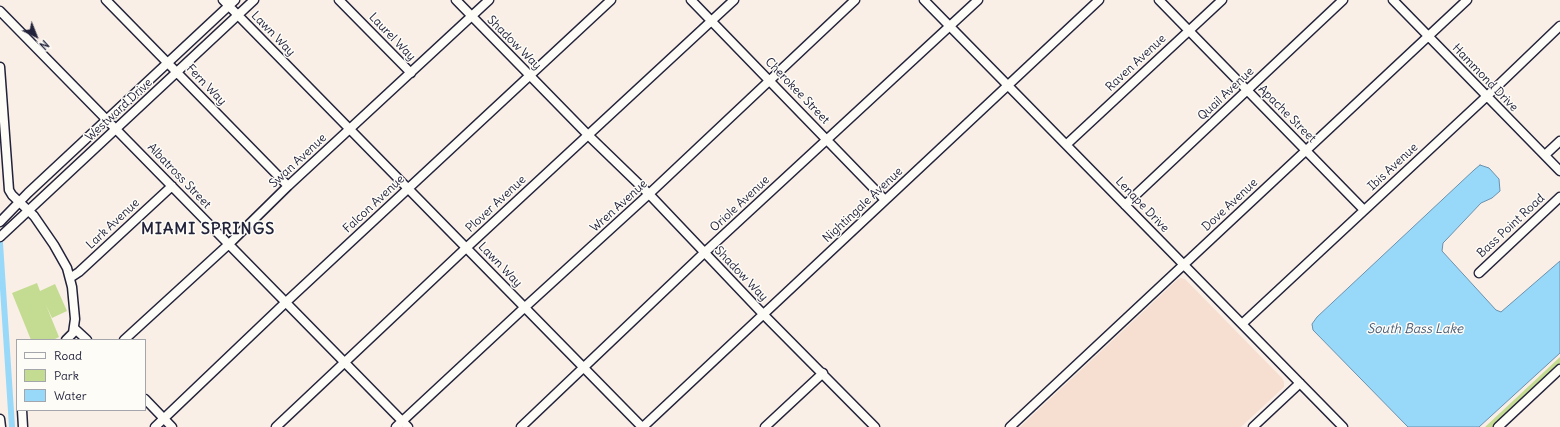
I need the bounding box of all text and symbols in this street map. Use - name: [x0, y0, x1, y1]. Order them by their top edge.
- street label: Lawn Way: [248, 9, 298, 59]
- street label: Laurel Way: [366, 10, 418, 64]
- street label: Shadow Way: [484, 13, 544, 73]
- north arrow: [16, 16, 56, 56]
- street label: Raven Avenue: [1103, 32, 1169, 94]
- text: N: [37, 37, 52, 52]
- street label: Hammond Drive: [1449, 41, 1521, 115]
- street label: Cherokee Street: [762, 55, 832, 127]
- street label: Fern Way: [183, 62, 229, 108]
- street label: Quail Avenue: [1195, 64, 1257, 124]
- street label: Westward Drive: [83, 75, 155, 145]
- street label: Apache Street: [1255, 82, 1319, 146]
- street label: Swan Avenue: [266, 131, 330, 191]
- street label: Albatross Street: [144, 140, 214, 212]
- street label: Ibis Avenue: [1365, 140, 1421, 194]
- street label: Nightingale Avenue: [820, 164, 906, 246]
- street label: Falcon Avenue: [340, 172, 408, 236]
- street label: Plover Avenue: [463, 173, 529, 235]
- street label: Oriole Avenue: [707, 173, 773, 235]
- street label: Lenape Drive: [1112, 174, 1172, 236]
- street label: Dove Avenue: [1199, 176, 1261, 234]
- street label: Wren Avenue: [588, 177, 650, 235]
- street label: Bass Point Road: [1474, 191, 1548, 261]
- street label: Lark Avenue: [83, 196, 143, 252]
- district label: MIAMI SPRINGS: [141, 219, 275, 239]
- street label: Lawn Way: [475, 240, 525, 290]
- street label: Shadow Way: [711, 244, 771, 304]
- water label: South Bass Lake: [1367, 321, 1463, 337]
- legend: [16, 339, 146, 411]
- text: Road: [54, 348, 82, 363]
- text: Park: [54, 368, 79, 383]
- text: Water: [54, 388, 87, 403]

